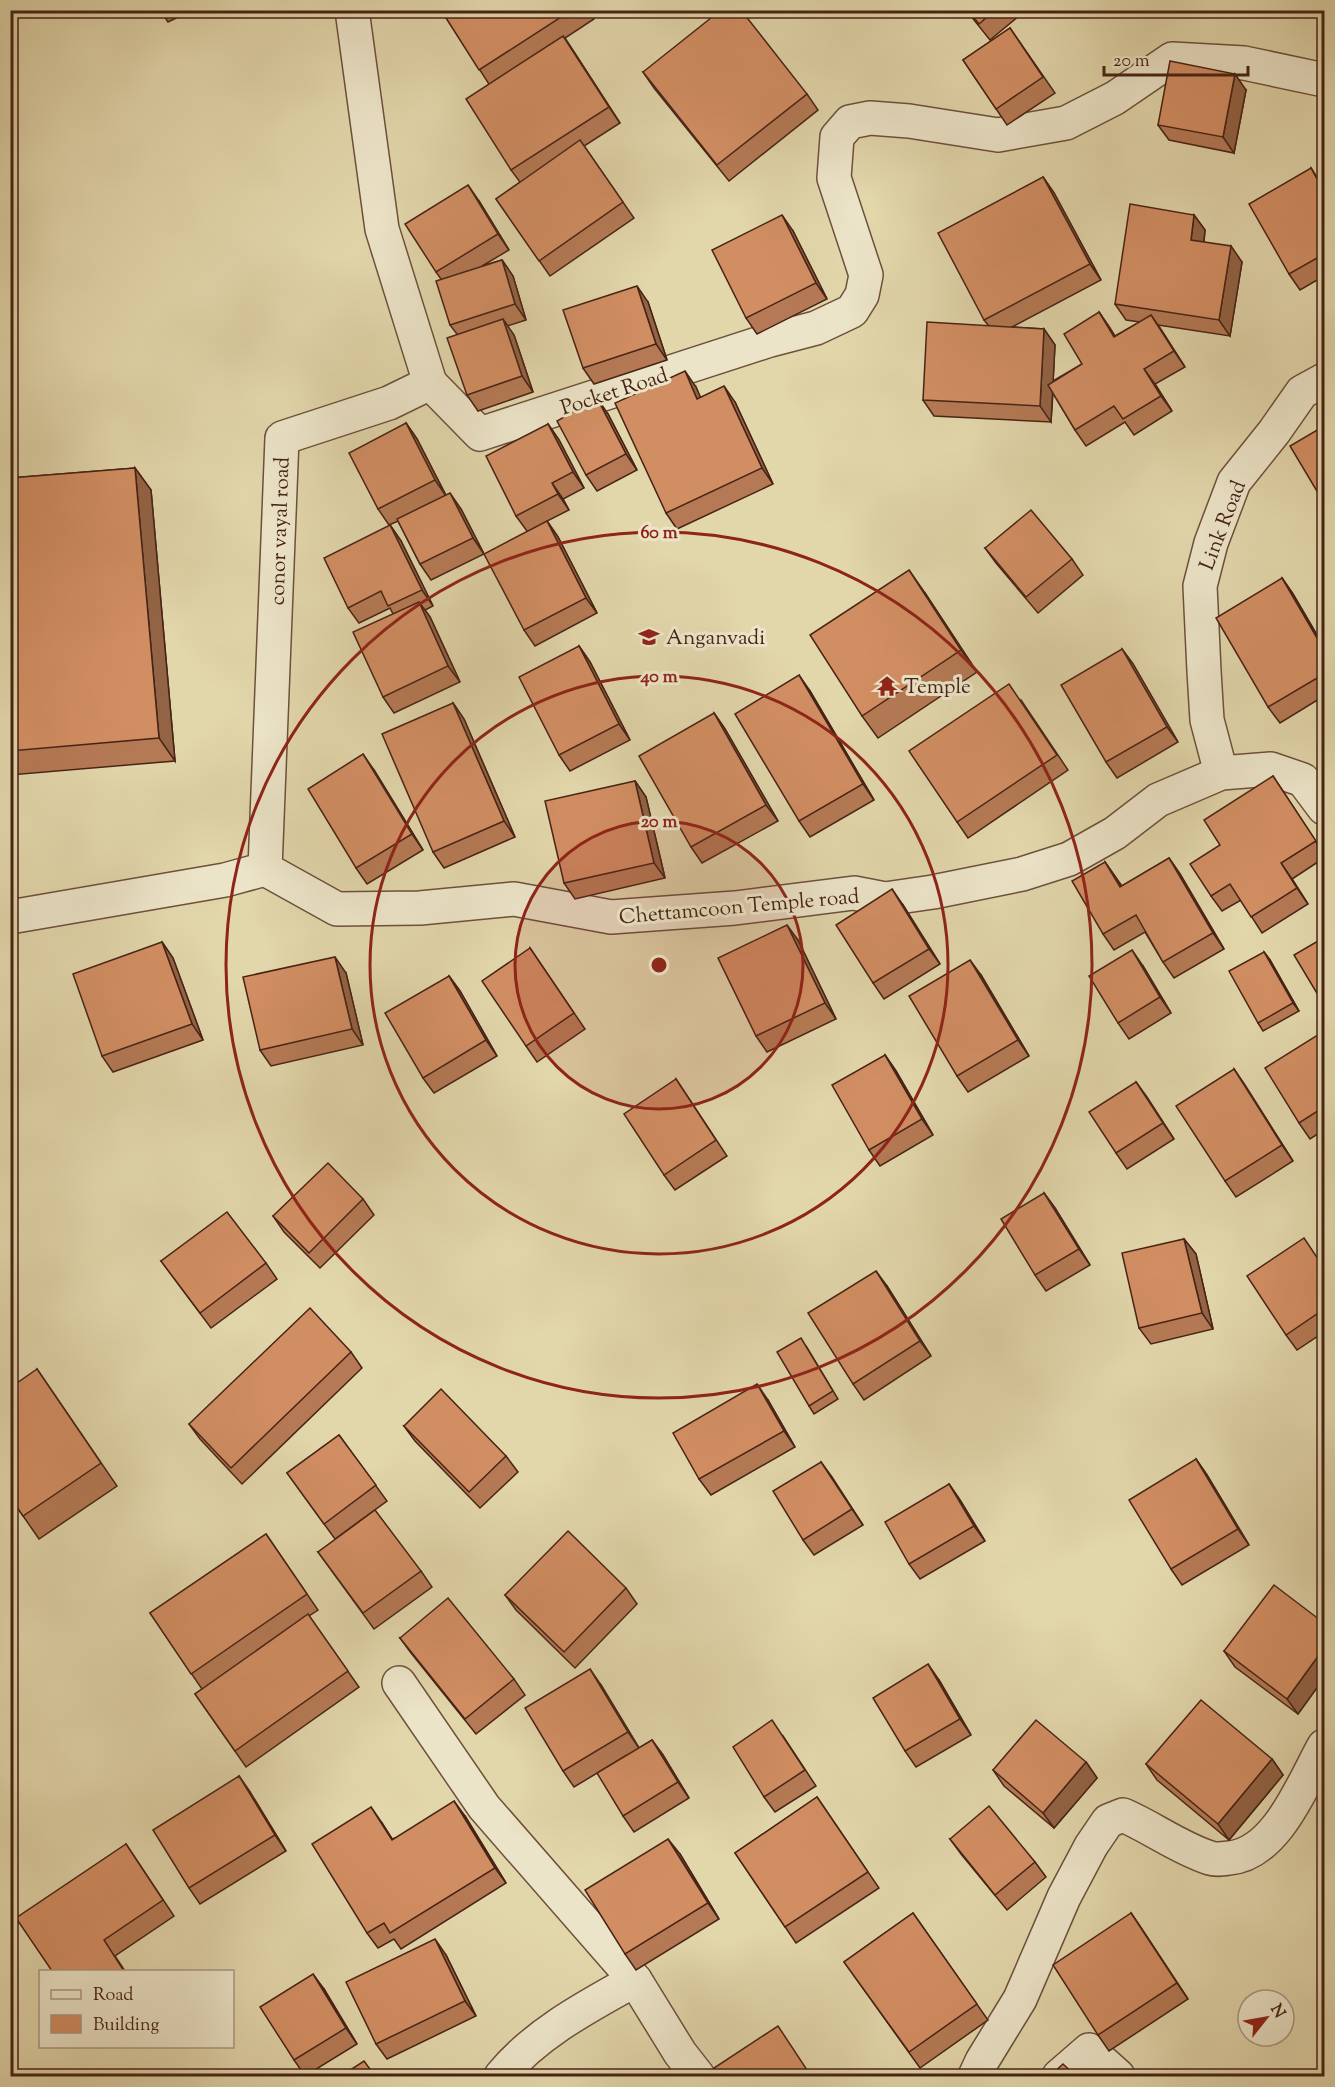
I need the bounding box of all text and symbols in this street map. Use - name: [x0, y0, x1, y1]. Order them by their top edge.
- scale bar: [1104, 39, 1248, 77]
- text: 20 m: [1113, 49, 1150, 75]
- street label: Pocket Road: [557, 361, 672, 424]
- street label: conor vayal road: [263, 456, 299, 606]
- street label: Link Road: [1193, 476, 1255, 575]
- text: 60 m: [640, 521, 678, 547]
- place label: Anganvadi: [666, 624, 765, 654]
- school or university icon: Anganvadi: [637, 625, 661, 649]
- text: 40 m: [639, 665, 678, 691]
- place label: Temple: [904, 673, 971, 703]
- temple icon: Temple: [875, 674, 899, 698]
- text: 20 m: [641, 810, 677, 836]
- street label: Chettamcoon Temple road: [618, 883, 861, 933]
- centre of rings: [649, 955, 669, 975]
- legend: [39, 1970, 234, 2048]
- text: Road: [93, 1983, 133, 2009]
- north arrow: [1236, 1988, 1296, 2048]
- text: N: [1264, 2000, 1290, 2023]
- text: Building: [93, 2013, 159, 2039]

